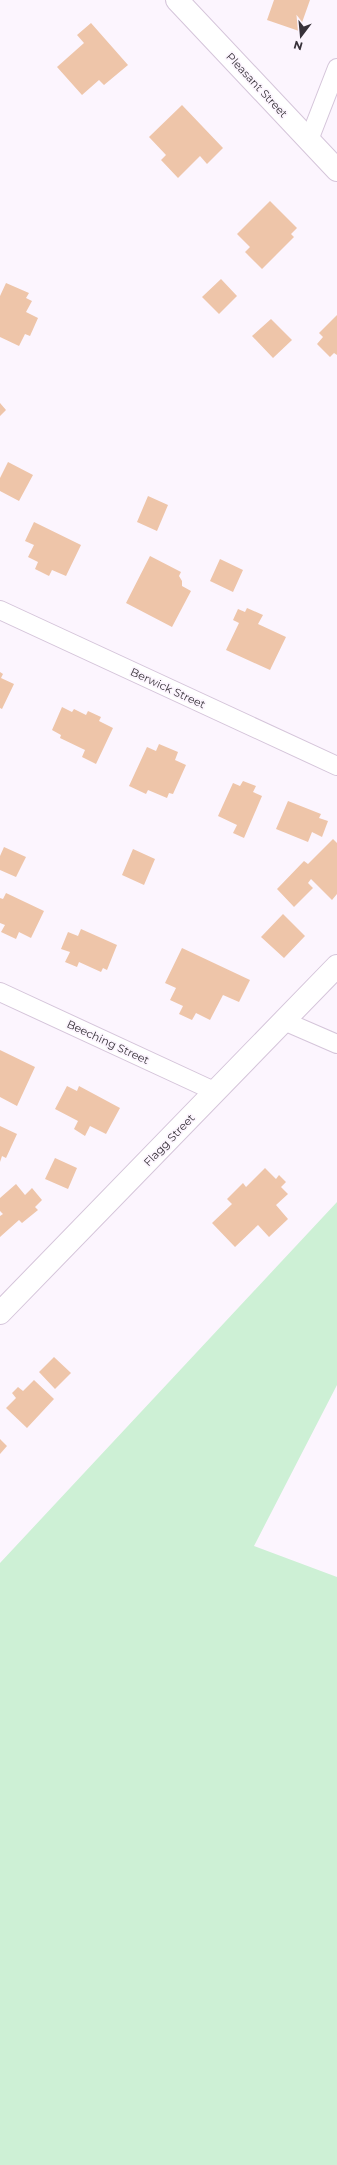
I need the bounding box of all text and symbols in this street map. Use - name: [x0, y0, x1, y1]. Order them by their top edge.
- north arrow: [281, 16, 321, 56]
- text: N: [292, 38, 304, 54]
- street label: Pleasant Street: [223, 50, 291, 121]
- street label: Berwick Street: [128, 665, 208, 712]
- street label: Beeching Street: [65, 1017, 152, 1067]
- street label: Flagg Street: [140, 1110, 198, 1169]

